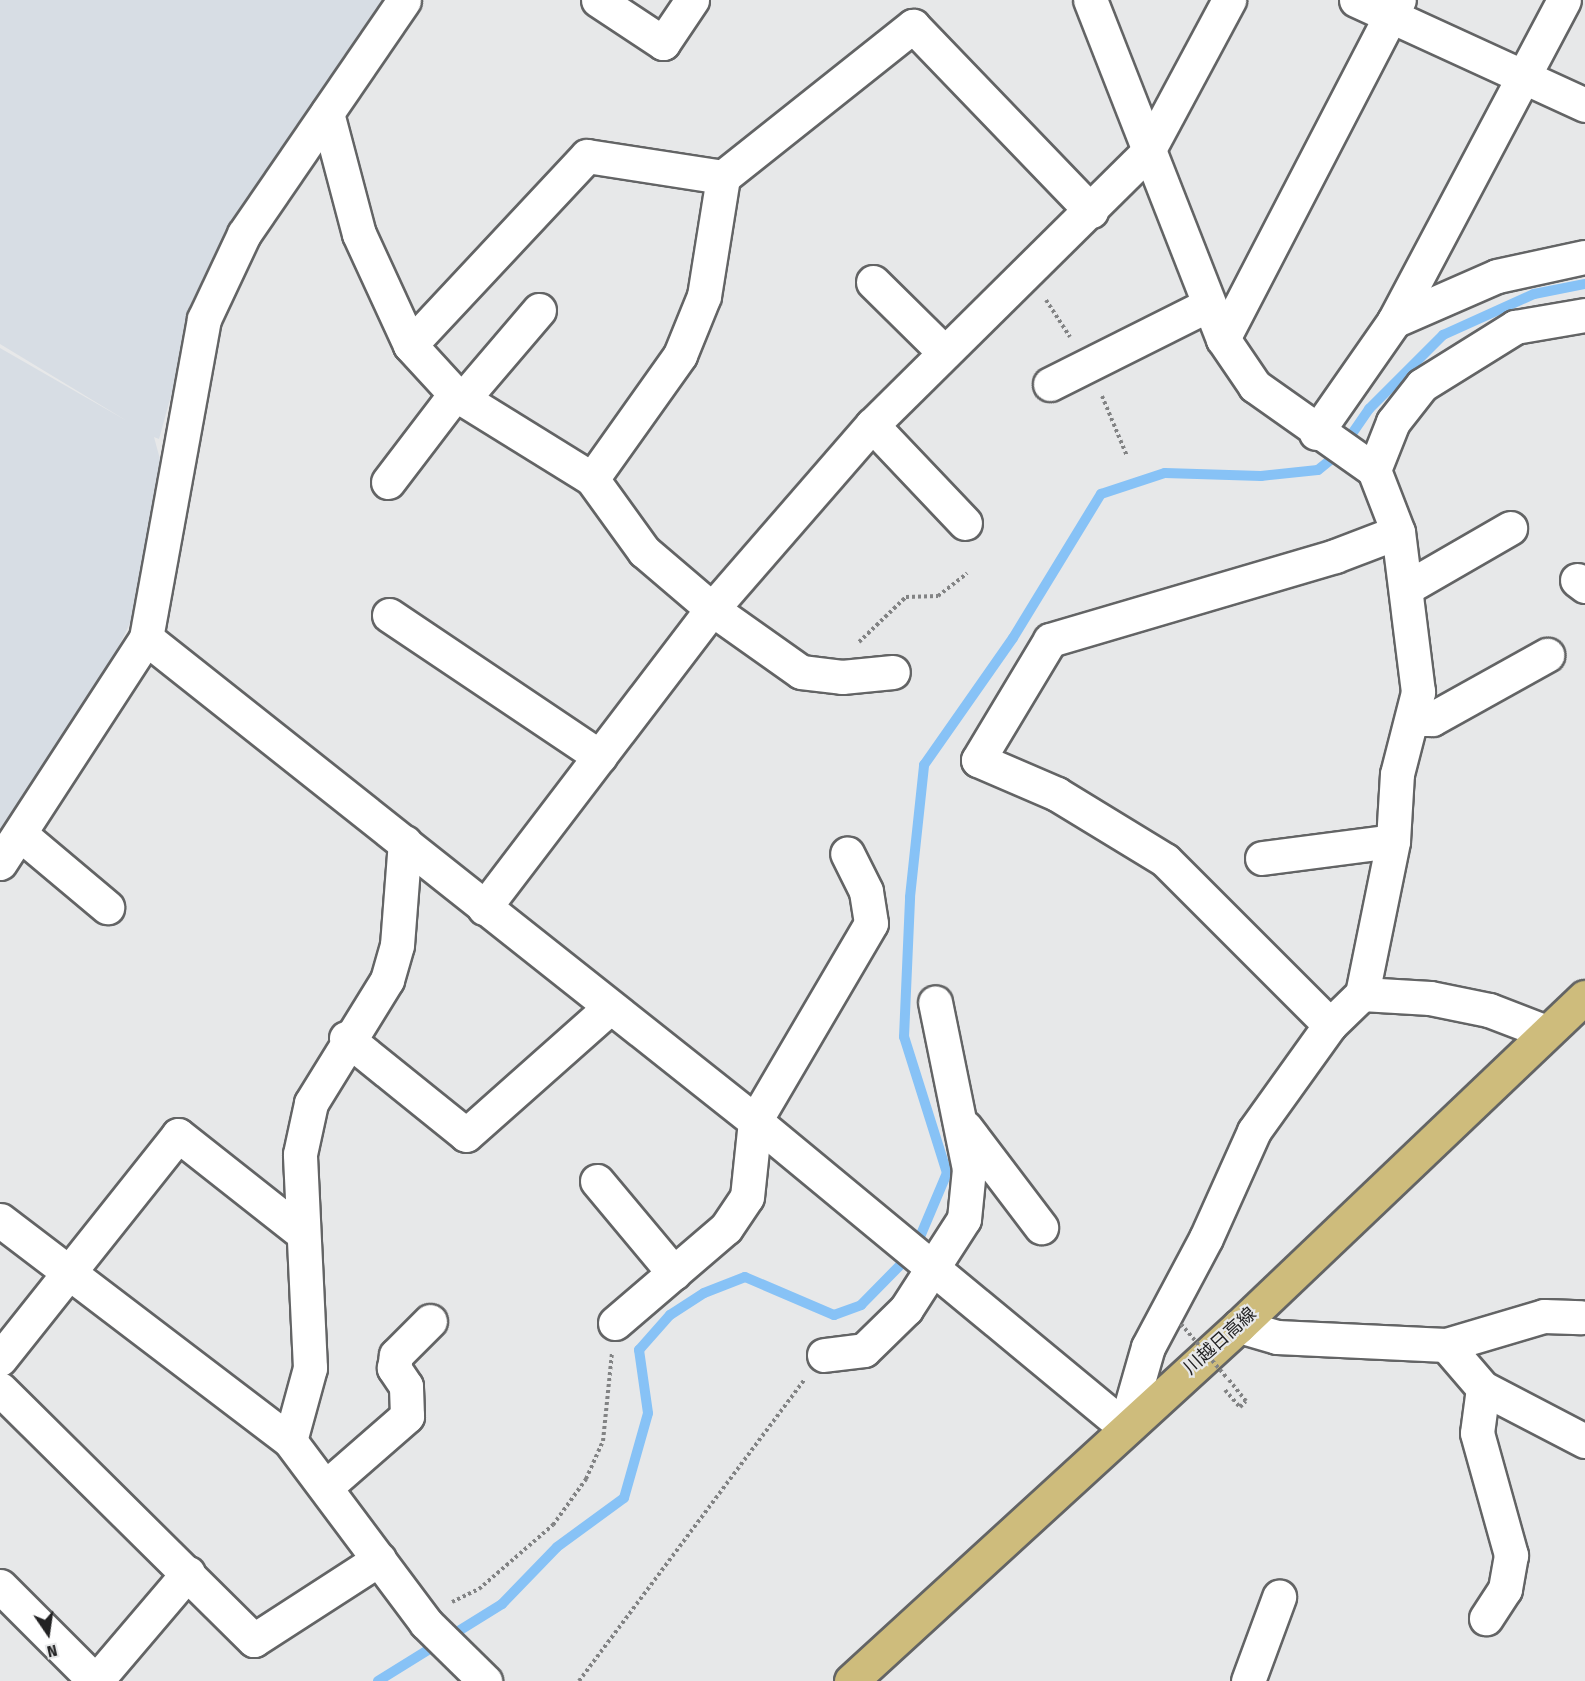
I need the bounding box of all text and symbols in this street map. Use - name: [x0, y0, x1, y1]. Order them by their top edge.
- street label: 川越日高線: [1179, 1303, 1261, 1379]
- north arrow: [18, 1603, 78, 1663]
- text: N: [45, 1641, 59, 1661]

